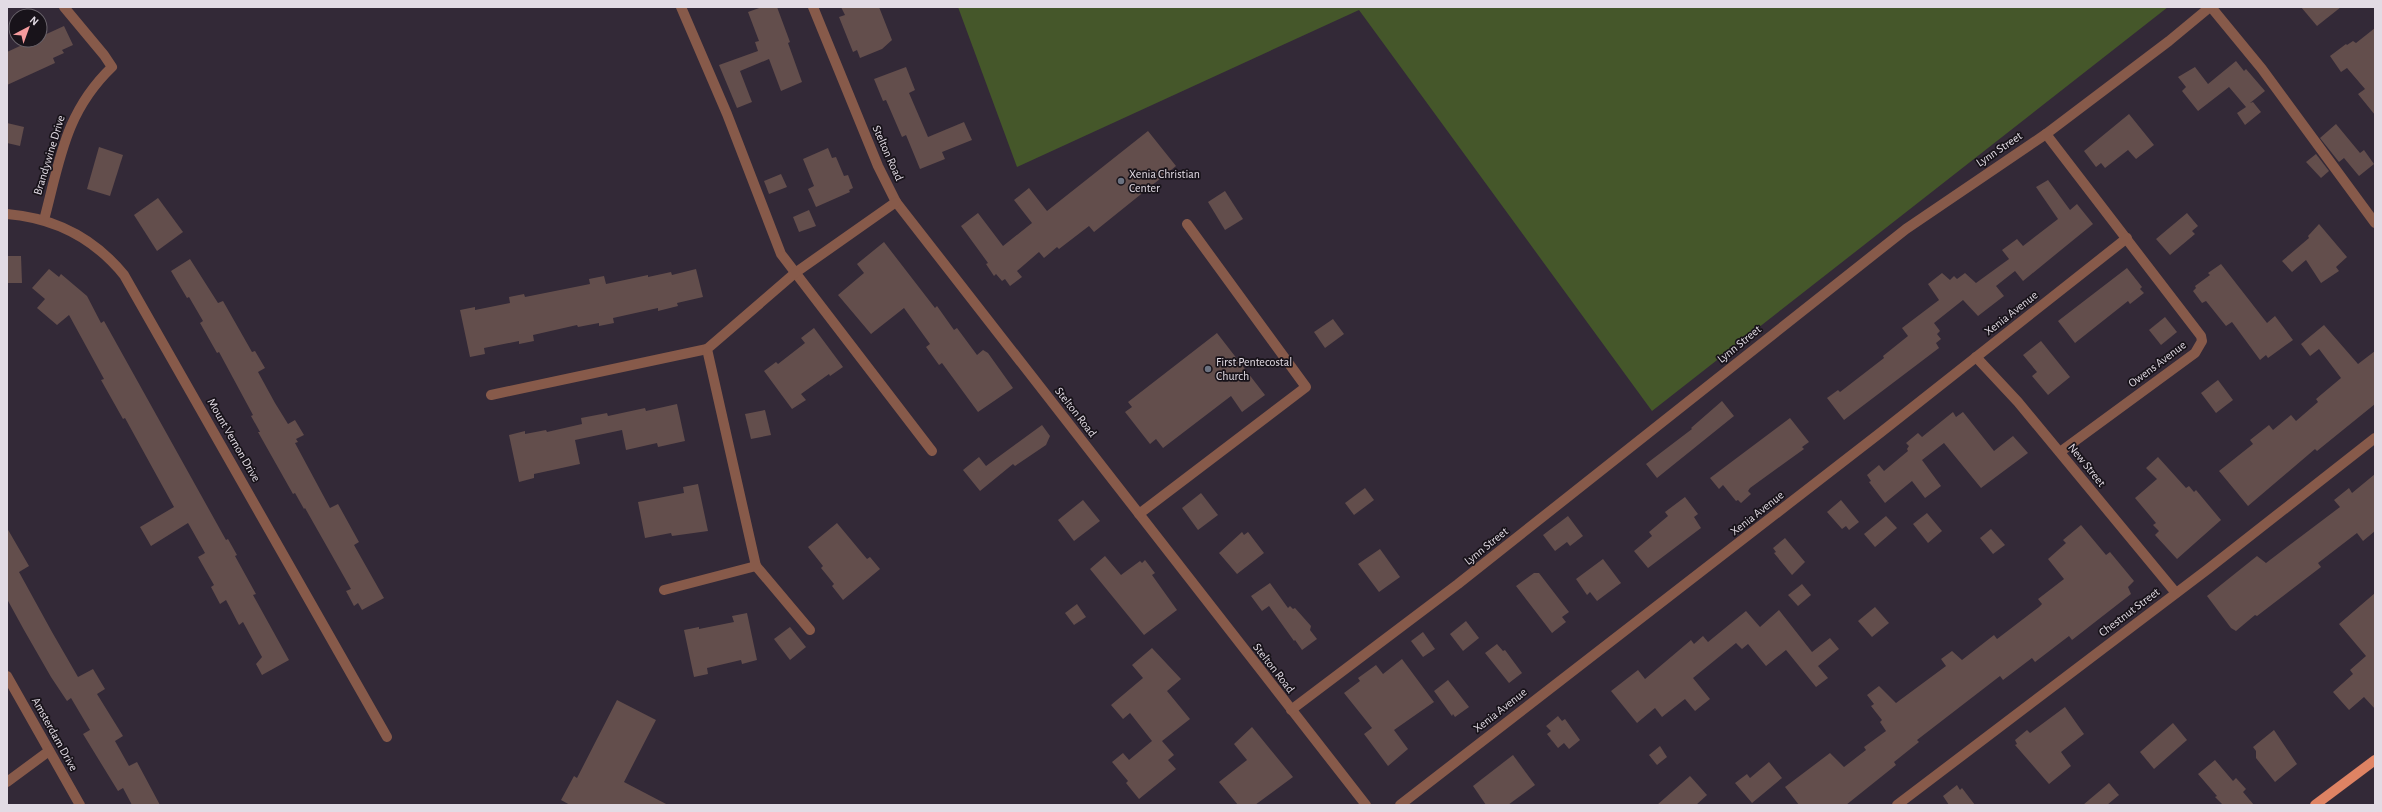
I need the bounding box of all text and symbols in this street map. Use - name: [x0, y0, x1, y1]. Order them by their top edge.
- north arrow: [8, 8, 48, 48]
- text: N: [28, 14, 41, 27]
- street label: Brandywine Drive: [31, 114, 68, 197]
- street label: Stelton Road: [870, 123, 906, 183]
- street label: Lynn Street: [1974, 129, 2025, 169]
- place label: Xenia Christian Center: [1129, 168, 1200, 194]
- marker: Xenia Christian Center: [1116, 176, 1126, 186]
- street label: Xenia Avenue: [1982, 289, 2040, 337]
- street label: Lynn Street: [1715, 323, 1764, 366]
- street label: Owens Avenue: [2126, 339, 2188, 389]
- place label: First Pentecostal Church: [1216, 356, 1292, 382]
- marker: First Pentecostal Church: [1203, 364, 1213, 374]
- street label: Stelton Road: [1053, 385, 1099, 439]
- street label: Mount Vernon Drive: [205, 396, 263, 484]
- street label: New Street: [2066, 441, 2108, 489]
- street label: Xenia Avenue: [1728, 489, 1786, 537]
- street label: Lynn Street: [1462, 525, 1511, 568]
- street label: Chestnut Street: [2096, 585, 2162, 639]
- street label: Stelton Road: [1251, 641, 1297, 695]
- street label: Xenia Avenue: [1471, 686, 1529, 734]
- street label: Amsterdam Drive: [30, 695, 80, 773]

